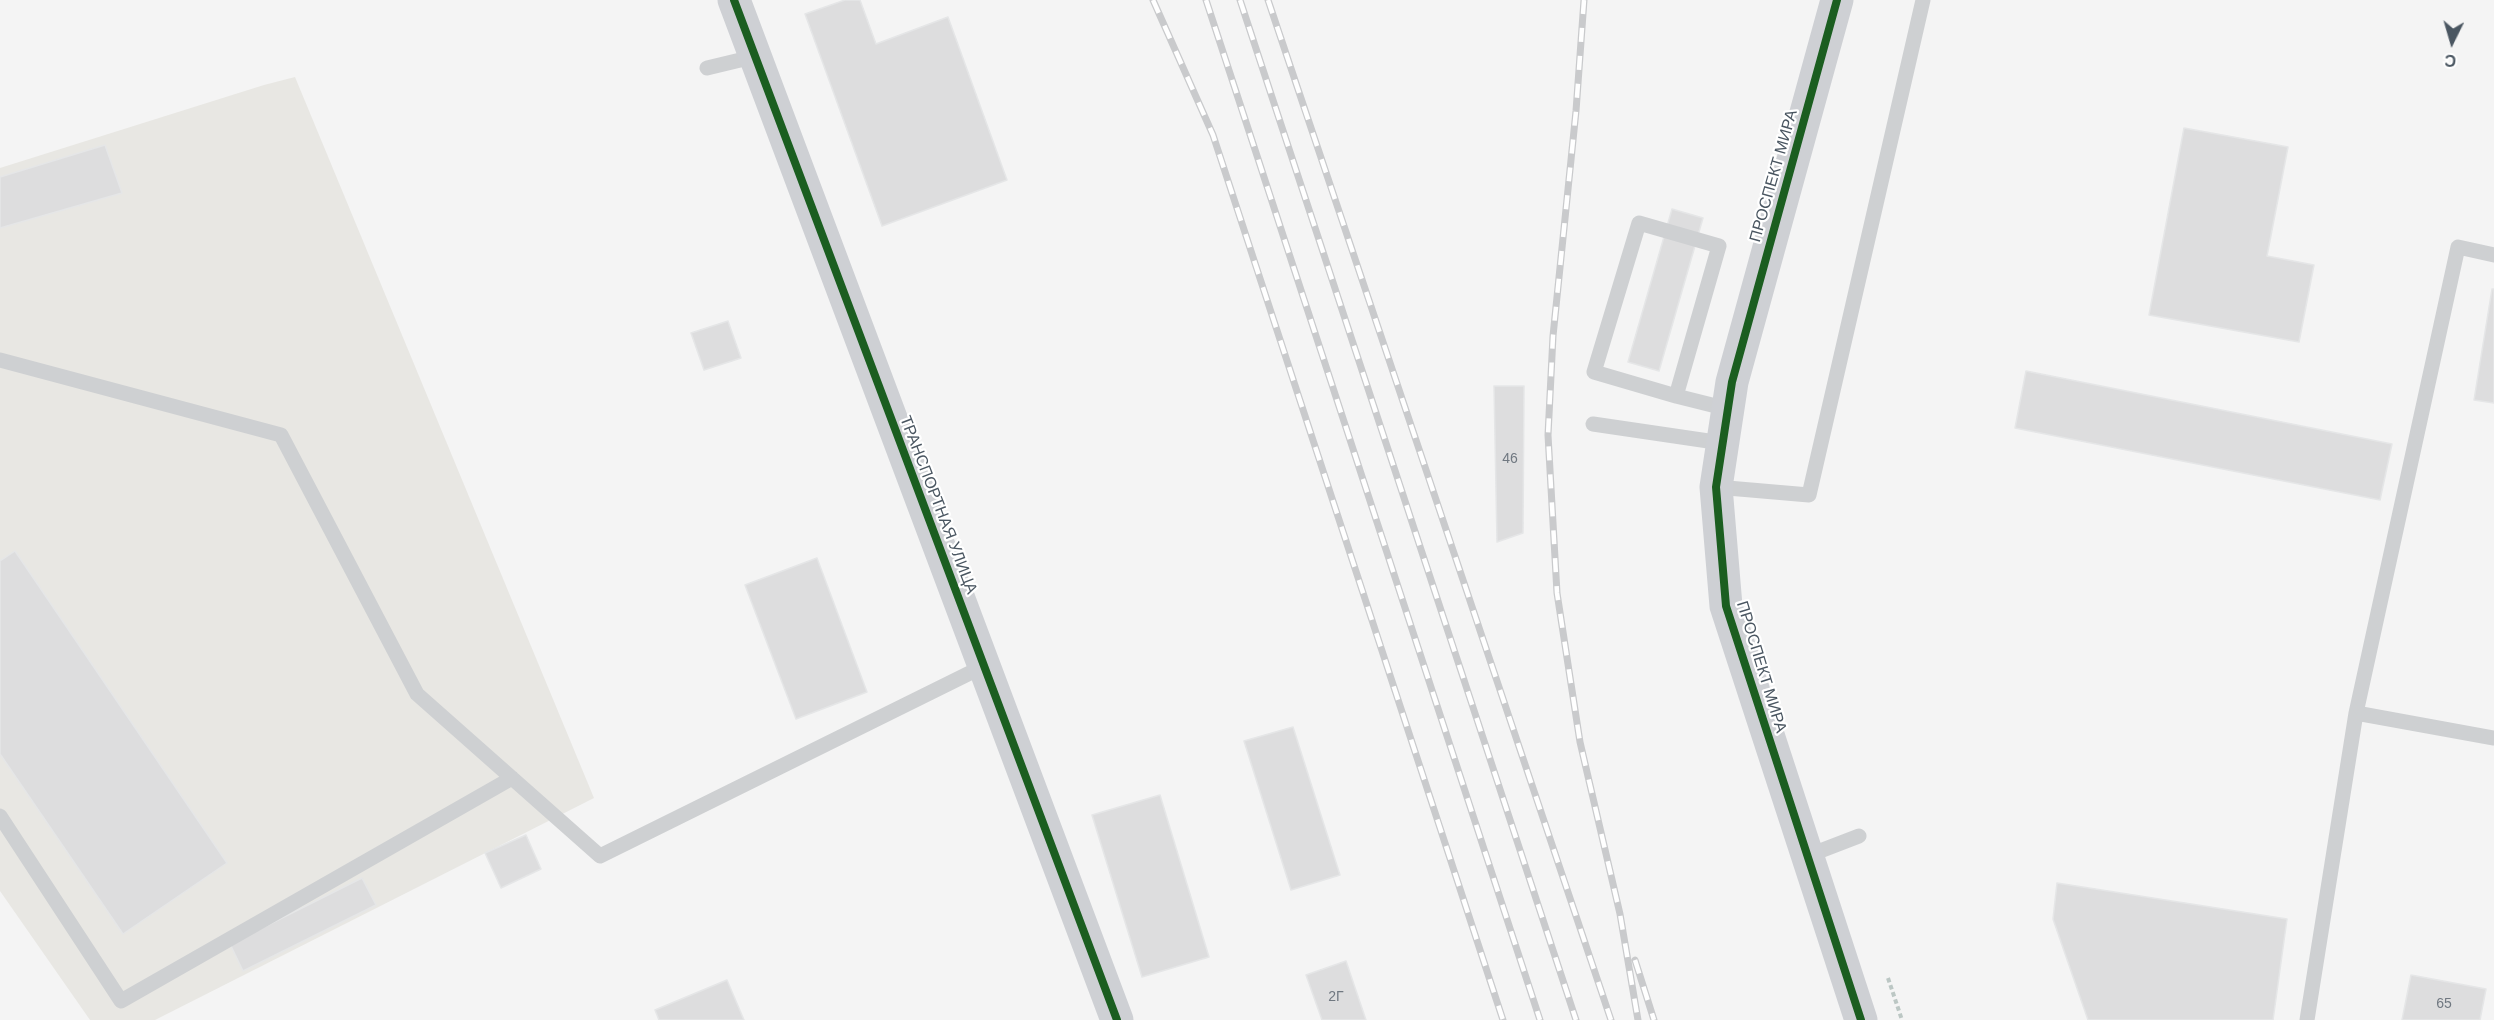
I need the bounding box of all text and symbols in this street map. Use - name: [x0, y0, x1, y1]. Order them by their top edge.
- north arrow: [2422, 12, 2482, 72]
- text: С: [2444, 51, 2457, 69]
- street label: ПРОСПЕКТ МИРА: [1746, 108, 1802, 244]
- street label: ТРАНСПОРТНАЯ УЛИЦА: [895, 413, 981, 597]
- house number: 46: [1502, 451, 1518, 467]
- street label: ПРОСПЕКТ МИРА: [1732, 599, 1790, 735]
- house number: 2Г: [1328, 989, 1344, 1005]
- house number: 65: [2436, 996, 2452, 1012]

